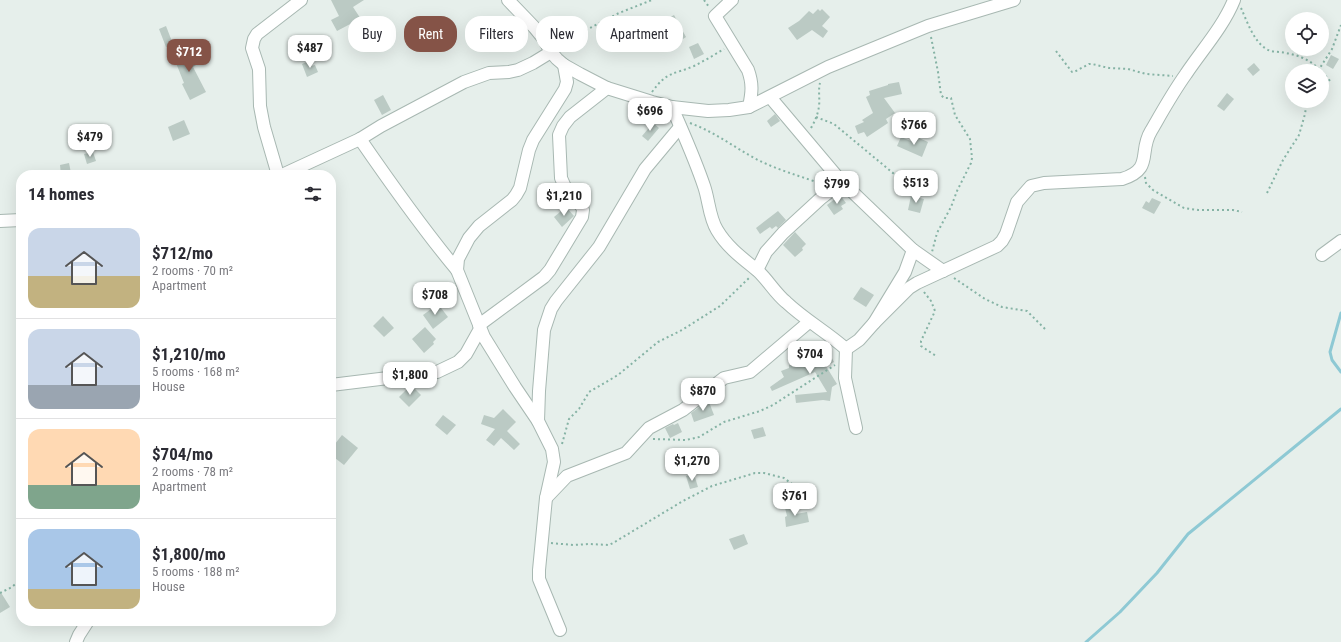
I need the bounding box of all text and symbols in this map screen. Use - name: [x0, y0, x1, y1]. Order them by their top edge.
- map controls: [1285, 12, 1329, 108]
- button: locate: [1285, 12, 1329, 56]
- chip: Buy: [348, 16, 396, 52]
- chip: Rent: [404, 16, 457, 52]
- chip: Filters: [465, 16, 528, 52]
- chip: New: [536, 16, 588, 52]
- chip: Apartment: [596, 16, 683, 52]
- pin: $487: [286, 35, 334, 69]
- pin: $712: [165, 39, 213, 73]
- text: $487: [297, 40, 323, 55]
- text: $712: [176, 44, 202, 59]
- button: layers: [1285, 64, 1329, 108]
- pin: $696: [626, 98, 674, 132]
- text: $696: [637, 103, 663, 118]
- pin: $766: [890, 112, 938, 146]
- text: $766: [901, 117, 927, 132]
- pin: $479: [66, 124, 114, 158]
- text: $479: [77, 129, 103, 144]
- pin: $513: [892, 170, 940, 204]
- pin: $799: [813, 171, 861, 205]
- text: $513: [903, 175, 929, 190]
- text: $799: [824, 176, 850, 191]
- icon: filters: [302, 183, 324, 205]
- pin: $1,210: [531, 183, 597, 217]
- text: 14 homes: [28, 184, 94, 204]
- text: $1,210: [546, 188, 582, 203]
- text: $712/mo: [152, 243, 213, 263]
- icon: home: [60, 244, 108, 292]
- text: 2 rooms · 70 m²: [152, 263, 233, 278]
- text: Apartment: [152, 278, 206, 293]
- pin: $708: [411, 282, 459, 316]
- text: $708: [422, 287, 448, 302]
- pin: $704: [786, 341, 834, 375]
- text: $1,210/mo: [152, 344, 226, 364]
- icon: home: [60, 345, 108, 393]
- text: $704: [797, 346, 823, 361]
- pin: $1,800: [377, 362, 443, 396]
- text: 5 rooms · 168 m²: [152, 364, 239, 379]
- text: $1,800: [392, 367, 428, 382]
- pin: $870: [679, 378, 727, 412]
- text: House: [152, 379, 185, 394]
- text: $870: [690, 383, 716, 398]
- text: $704/mo: [152, 444, 213, 464]
- icon: home: [60, 445, 108, 493]
- pin: $1,270: [659, 448, 725, 482]
- text: $1,270: [674, 453, 710, 468]
- text: 2 rooms · 78 m²: [152, 464, 233, 479]
- text: Apartment: [152, 479, 206, 494]
- pin: $761: [771, 483, 819, 517]
- text: $761: [782, 488, 808, 503]
- text: $1,800/mo: [152, 544, 226, 564]
- icon: home: [60, 545, 108, 593]
- text: 5 rooms · 188 m²: [152, 564, 239, 579]
- text: House: [152, 579, 185, 594]

